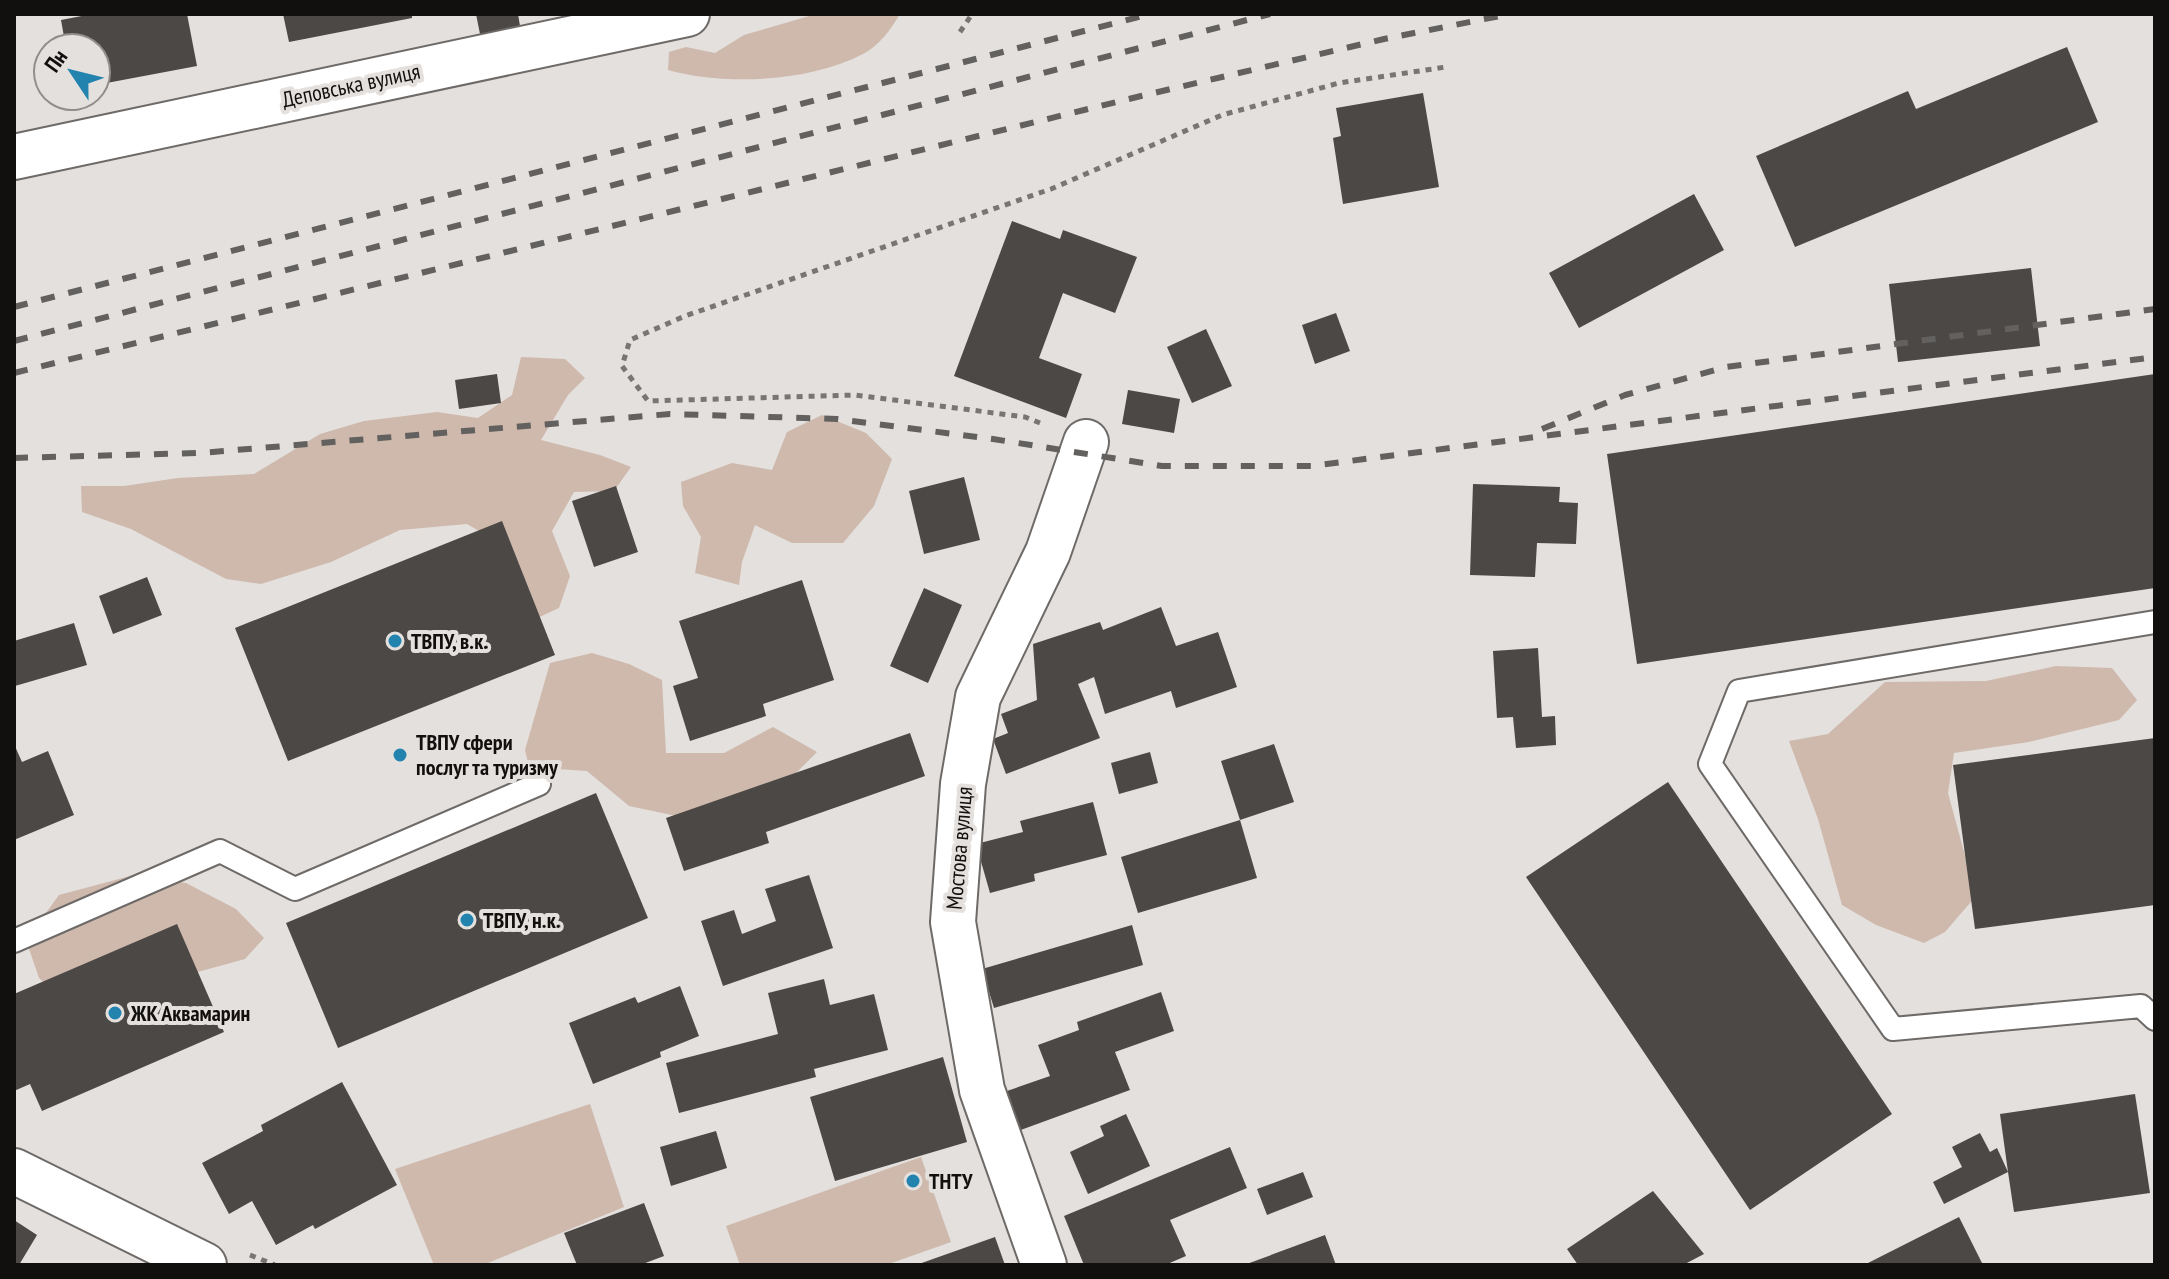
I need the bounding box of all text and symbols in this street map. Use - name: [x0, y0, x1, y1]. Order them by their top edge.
- north arrow: [32, 32, 112, 112]
- text: Пн: [38, 44, 73, 77]
- street label: Деповська вулиця: [279, 57, 423, 113]
- place label: ТВПУ, в.к.: [411, 627, 488, 655]
- marker: ТВПУ, в.к.: [386, 632, 404, 650]
- place label: ТВПУ сфери послуг та туризму: [416, 728, 559, 781]
- marker: ТВПУ сфери послуг та туризму: [391, 746, 409, 764]
- street label: Мостова вулиця: [940, 785, 978, 911]
- place label: ТВПУ, н.к.: [483, 906, 560, 934]
- marker: ТВПУ, н.к.: [458, 911, 476, 929]
- place label: ЖК Аквамарин: [130, 999, 250, 1027]
- marker: ЖК Аквамарин: [106, 1004, 124, 1022]
- place label: ТНТУ: [929, 1167, 973, 1195]
- marker: ТНТУ: [904, 1172, 922, 1190]

